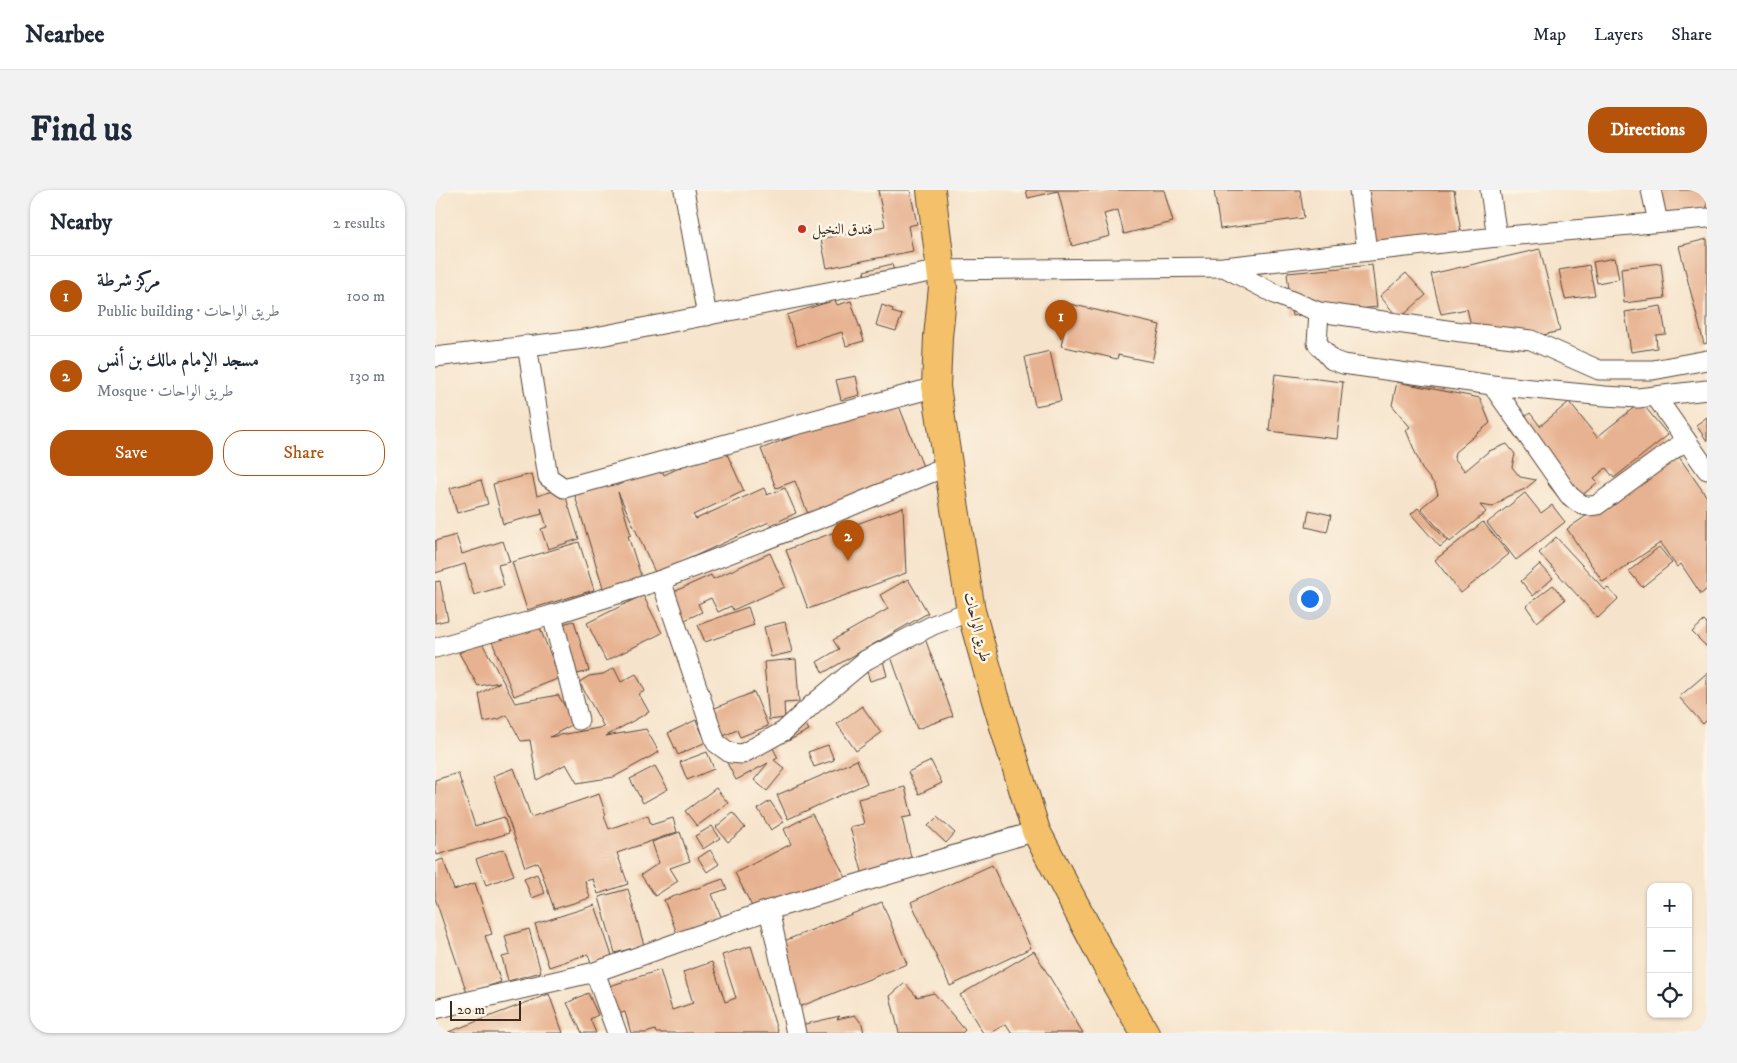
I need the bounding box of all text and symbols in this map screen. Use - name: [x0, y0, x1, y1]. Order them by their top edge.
- text: Nearbee: [25, 20, 104, 50]
- text: Map: [1533, 24, 1566, 46]
- text: Layers: [1594, 24, 1643, 46]
- text: Share: [1671, 24, 1712, 46]
- button: Directions: [1588, 107, 1707, 153]
- text: Find us: [30, 108, 132, 152]
- text: Nearby: [50, 210, 112, 236]
- text: 2 results: [333, 213, 385, 233]
- place label: فندق النخيل: [812, 220, 873, 240]
- marker: فندق النخيل: [796, 223, 808, 235]
- text: مركز شرطة: [97, 269, 160, 292]
- text: 1: [63, 286, 69, 306]
- text: 100 m: [347, 286, 385, 306]
- pin: 1: [1045, 300, 1077, 341]
- text: Public building · طريق الواحات: [97, 301, 280, 321]
- text: مسجد الإمام مالك بن أنس: [97, 349, 259, 372]
- text: 2: [62, 366, 70, 386]
- text: 130 m: [349, 366, 385, 386]
- text: Mosque · طريق الواحات: [97, 381, 234, 401]
- button: Save: [50, 430, 213, 476]
- button: Share: [223, 430, 385, 476]
- pin: 2: [832, 520, 864, 561]
- your location: [1297, 586, 1323, 612]
- street label: طريق الواحات: [959, 590, 995, 664]
- map controls: [1647, 883, 1692, 1018]
- button: +: [1647, 883, 1692, 928]
- button: −: [1647, 928, 1692, 973]
- button: locate: [1647, 973, 1692, 1018]
- scale bar: [450, 998, 521, 1021]
- text: 20 m: [457, 1001, 485, 1019]

